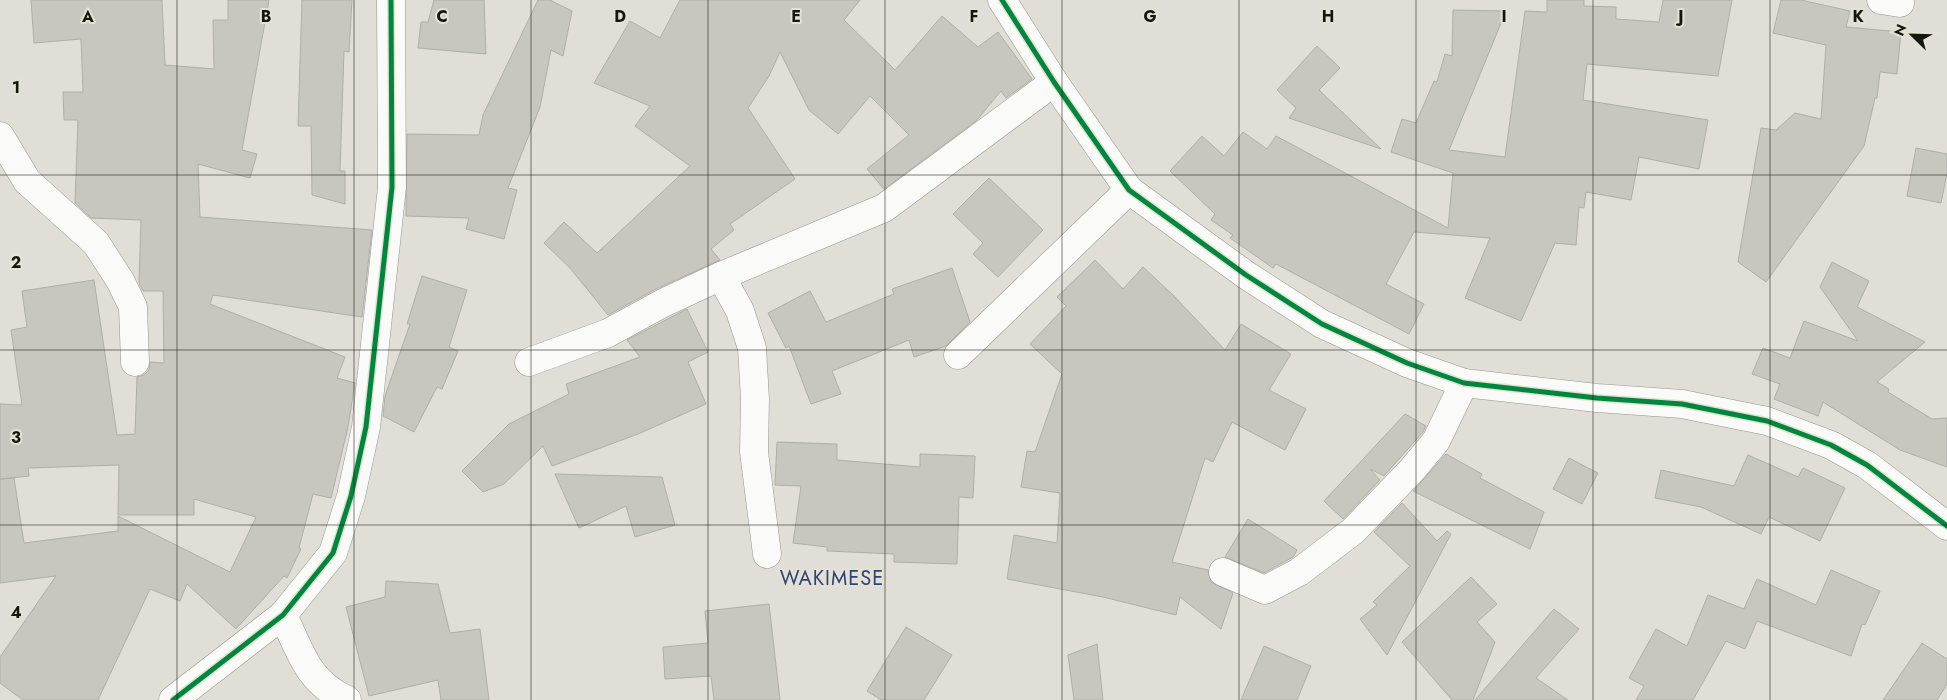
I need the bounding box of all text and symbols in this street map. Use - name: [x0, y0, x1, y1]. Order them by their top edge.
- text: A: [81, 5, 94, 28]
- text: B: [261, 5, 271, 28]
- text: C: [436, 5, 448, 28]
- text: D: [614, 5, 626, 28]
- text: E: [791, 5, 801, 28]
- text: F: [970, 5, 978, 28]
- text: G: [1143, 5, 1157, 28]
- text: H: [1322, 5, 1334, 28]
- text: I: [1501, 5, 1507, 28]
- text: J: [1675, 5, 1684, 28]
- text: K: [1852, 5, 1864, 28]
- north arrow: [1887, 10, 1937, 60]
- text: N: [1889, 21, 1911, 39]
- text: 1: [12, 76, 20, 99]
- text: 2: [11, 251, 21, 274]
- text: 3: [11, 426, 21, 449]
- district label: WAKIMESE: [780, 564, 884, 593]
- text: 4: [10, 601, 22, 624]

